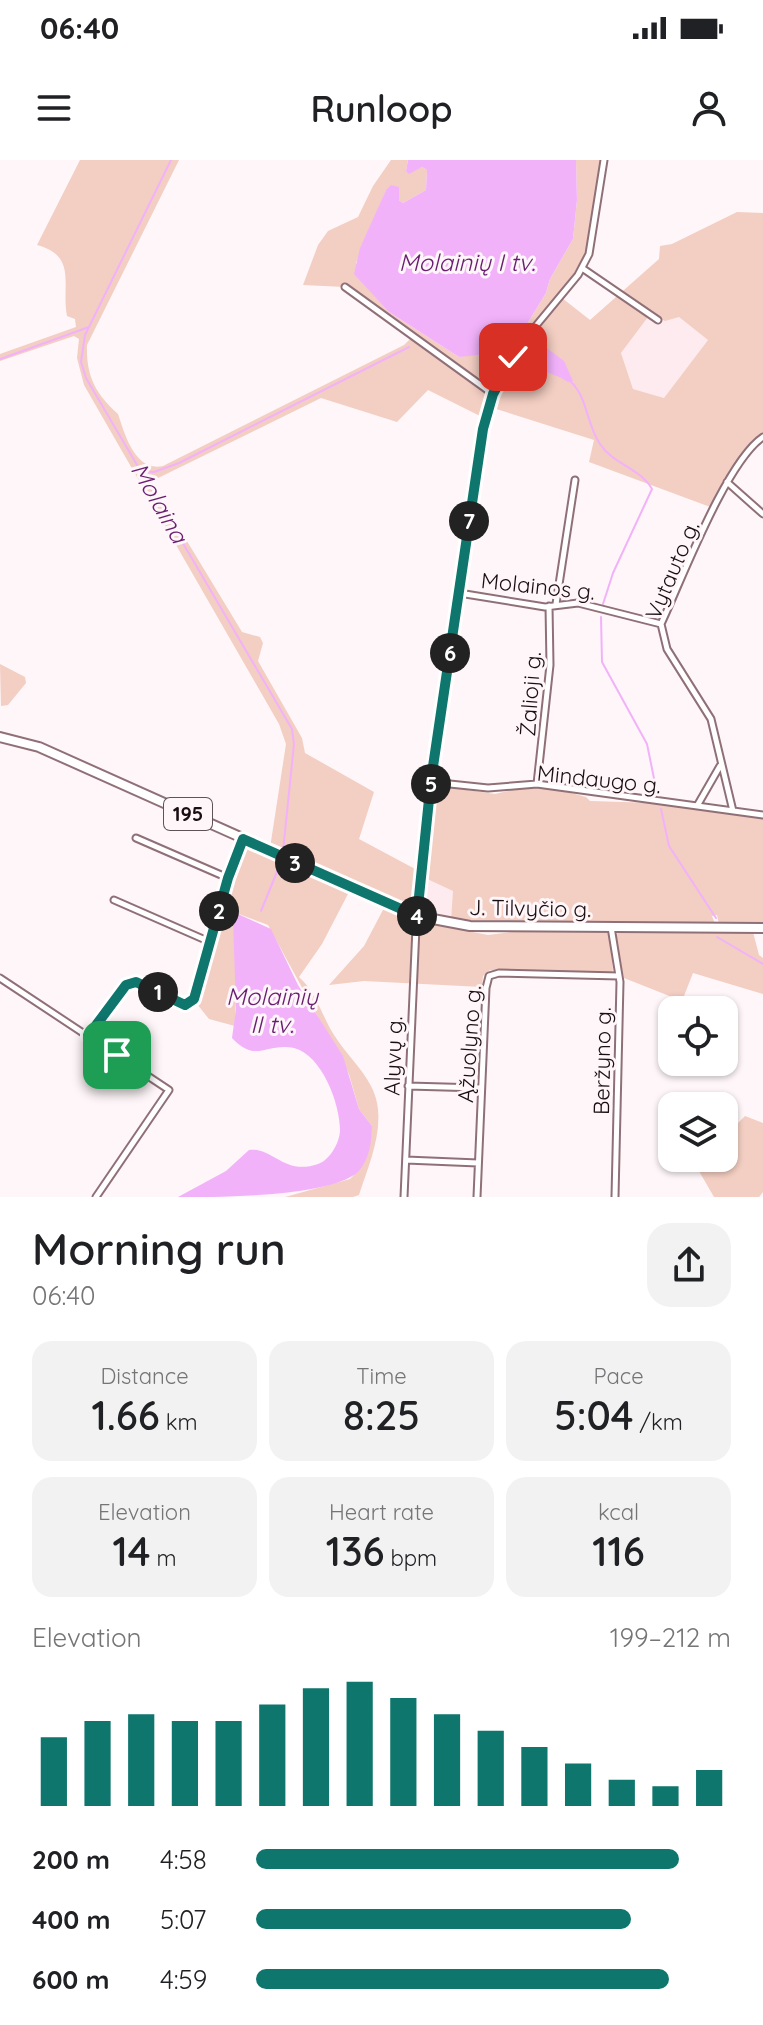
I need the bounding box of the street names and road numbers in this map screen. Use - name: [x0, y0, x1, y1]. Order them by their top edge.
- street label: Vytauto g.: [639, 516, 705, 624]
- street label: Molainos g.: [480, 566, 596, 606]
- street label: Žalioji g.: [513, 651, 547, 737]
- street label: Mindaugo g.: [536, 759, 662, 799]
- road number: 195: [164, 798, 212, 830]
- street label: J. Tilvyčio g.: [469, 893, 591, 923]
- street label: Ąžuolyno g.: [451, 984, 487, 1104]
- street label: Beržyno g.: [587, 1007, 617, 1115]
- street label: Alyvų g.: [378, 1016, 408, 1096]

